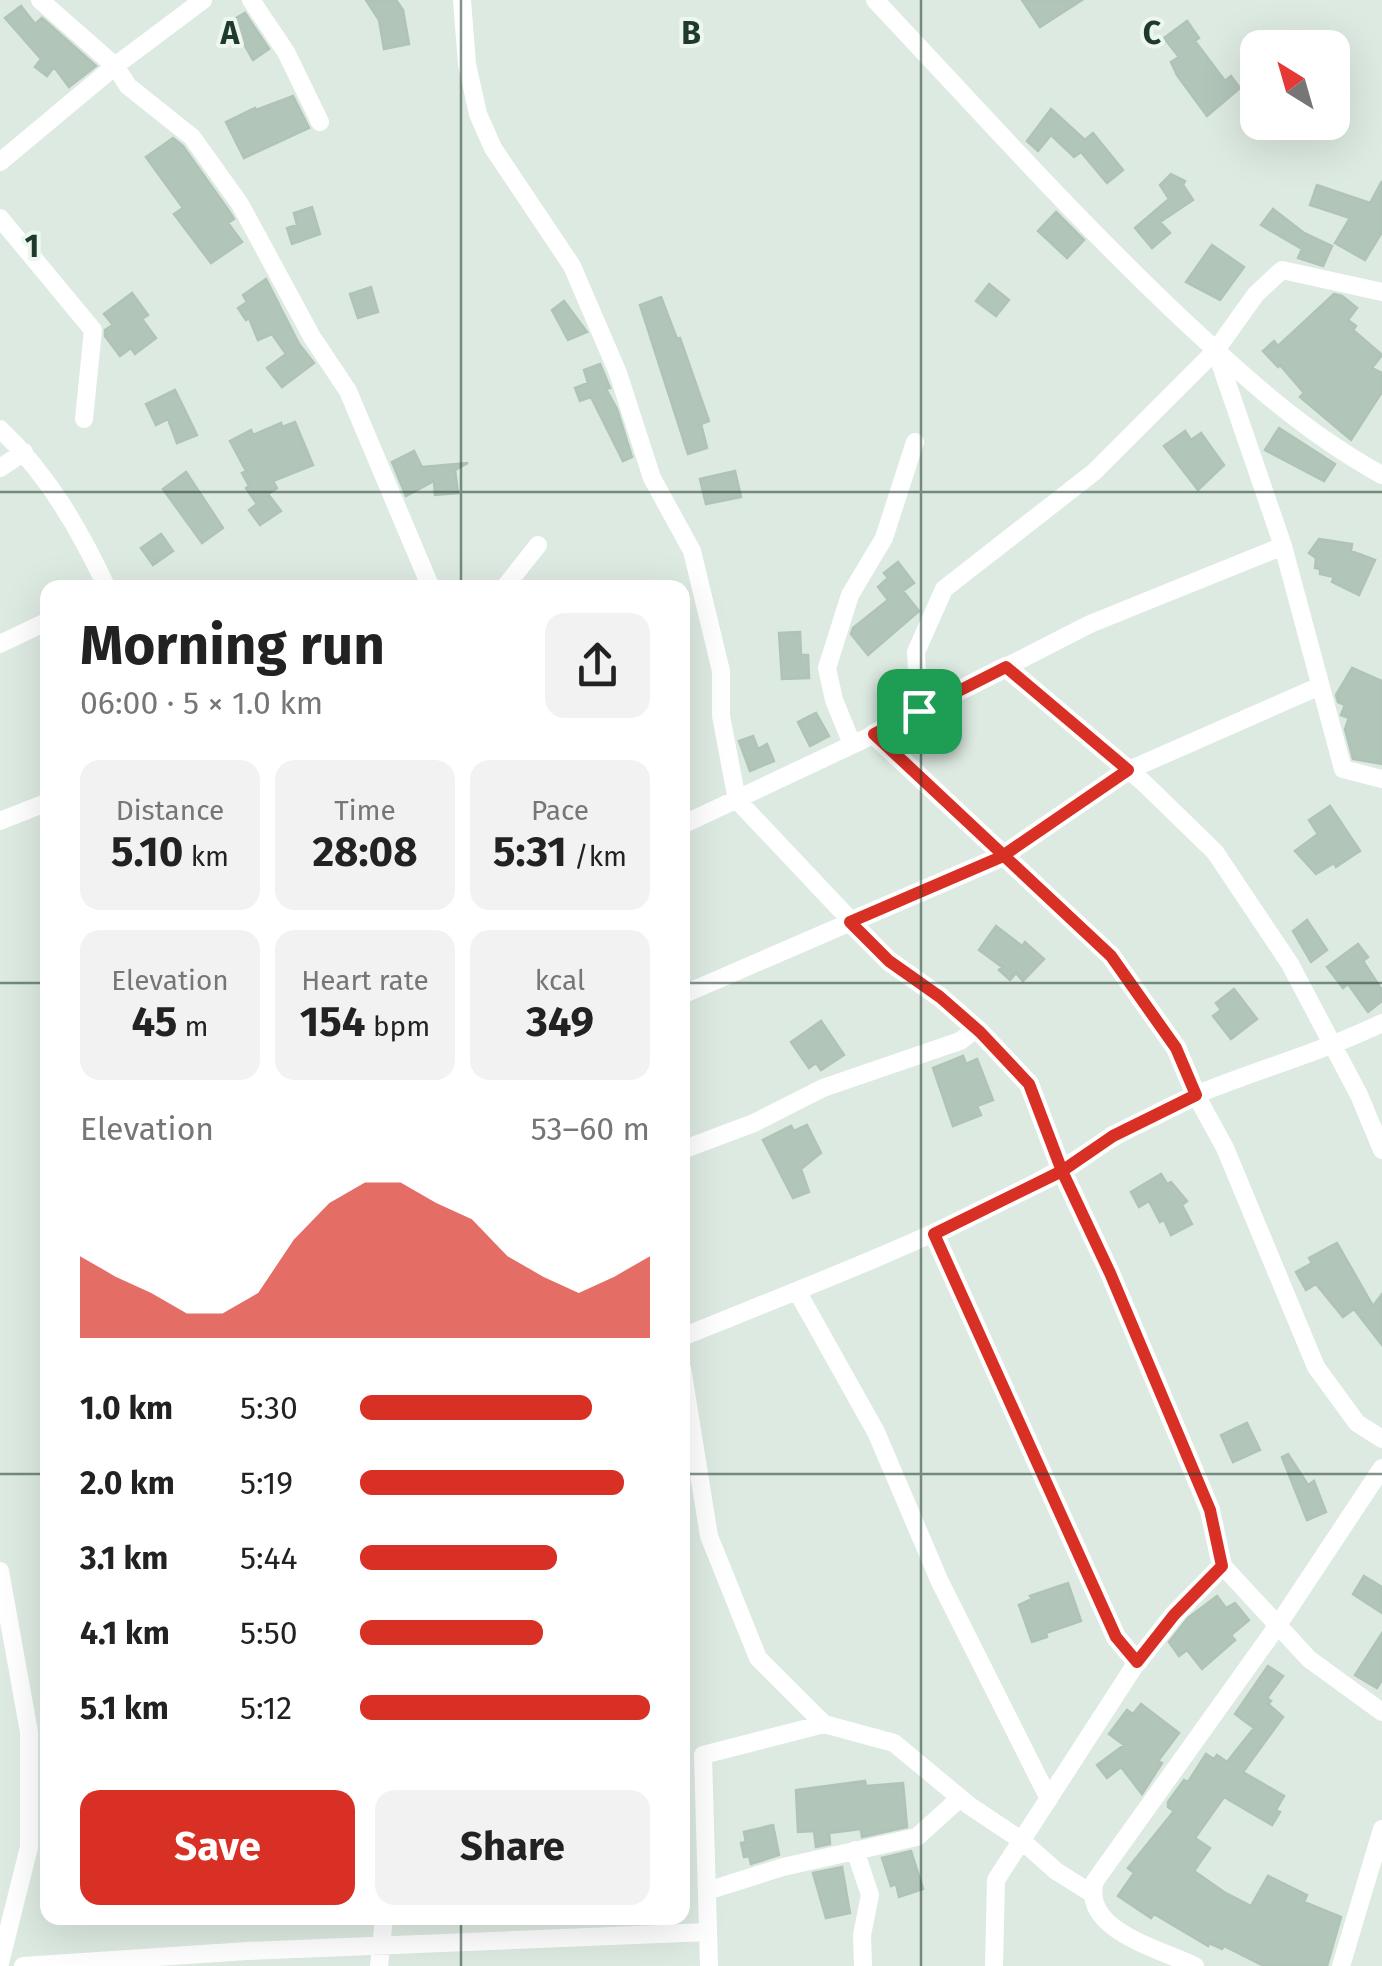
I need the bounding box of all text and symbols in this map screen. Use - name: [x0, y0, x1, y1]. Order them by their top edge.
- text: A: [220, 14, 241, 52]
- text: B: [681, 14, 701, 52]
- text: C: [1143, 14, 1162, 52]
- north arrow: [1240, 30, 1350, 140]
- map controls: [1240, 30, 1350, 140]
- text: 1: [25, 227, 39, 265]
- text: Morning run: [80, 613, 385, 679]
- button: share: [545, 613, 650, 718]
- pin: [877, 669, 962, 754]
- text: 06:00 · 5 × 1.0 km: [80, 684, 323, 722]
- icon: arrive: [892, 684, 947, 739]
- text: Distance: [116, 794, 224, 827]
- text: Time: [334, 794, 396, 827]
- text: Pace: [531, 794, 589, 827]
- text: 5.10: [111, 827, 183, 877]
- text: 28:08: [312, 827, 418, 877]
- text: 5:31: [493, 827, 567, 877]
- text: km: [183, 840, 229, 873]
- text: /km: [567, 840, 627, 873]
- text: Elevation: [111, 964, 229, 997]
- text: Heart rate: [301, 964, 429, 997]
- text: kcal: [535, 964, 585, 997]
- text: 45: [131, 997, 177, 1047]
- text: 154: [300, 997, 366, 1047]
- text: 349: [526, 997, 594, 1047]
- text: m: [177, 1010, 209, 1043]
- text: bpm: [366, 1010, 430, 1043]
- text: Elevation: [80, 1110, 214, 1148]
- text: 53–60 m: [531, 1110, 650, 1148]
- text: 1.0 km: [80, 1389, 173, 1427]
- text: 5:30: [240, 1389, 298, 1427]
- text: 2.0 km: [80, 1464, 175, 1502]
- text: 5:19: [240, 1464, 293, 1502]
- text: 3.1 km: [80, 1539, 168, 1577]
- text: 5:44: [240, 1539, 298, 1577]
- text: 4.1 km: [80, 1614, 170, 1652]
- text: 5:50: [240, 1614, 298, 1652]
- text: 5.1 km: [80, 1689, 169, 1727]
- text: 5:12: [240, 1689, 292, 1727]
- button: Save: [80, 1790, 355, 1905]
- button: Share: [375, 1790, 650, 1905]

